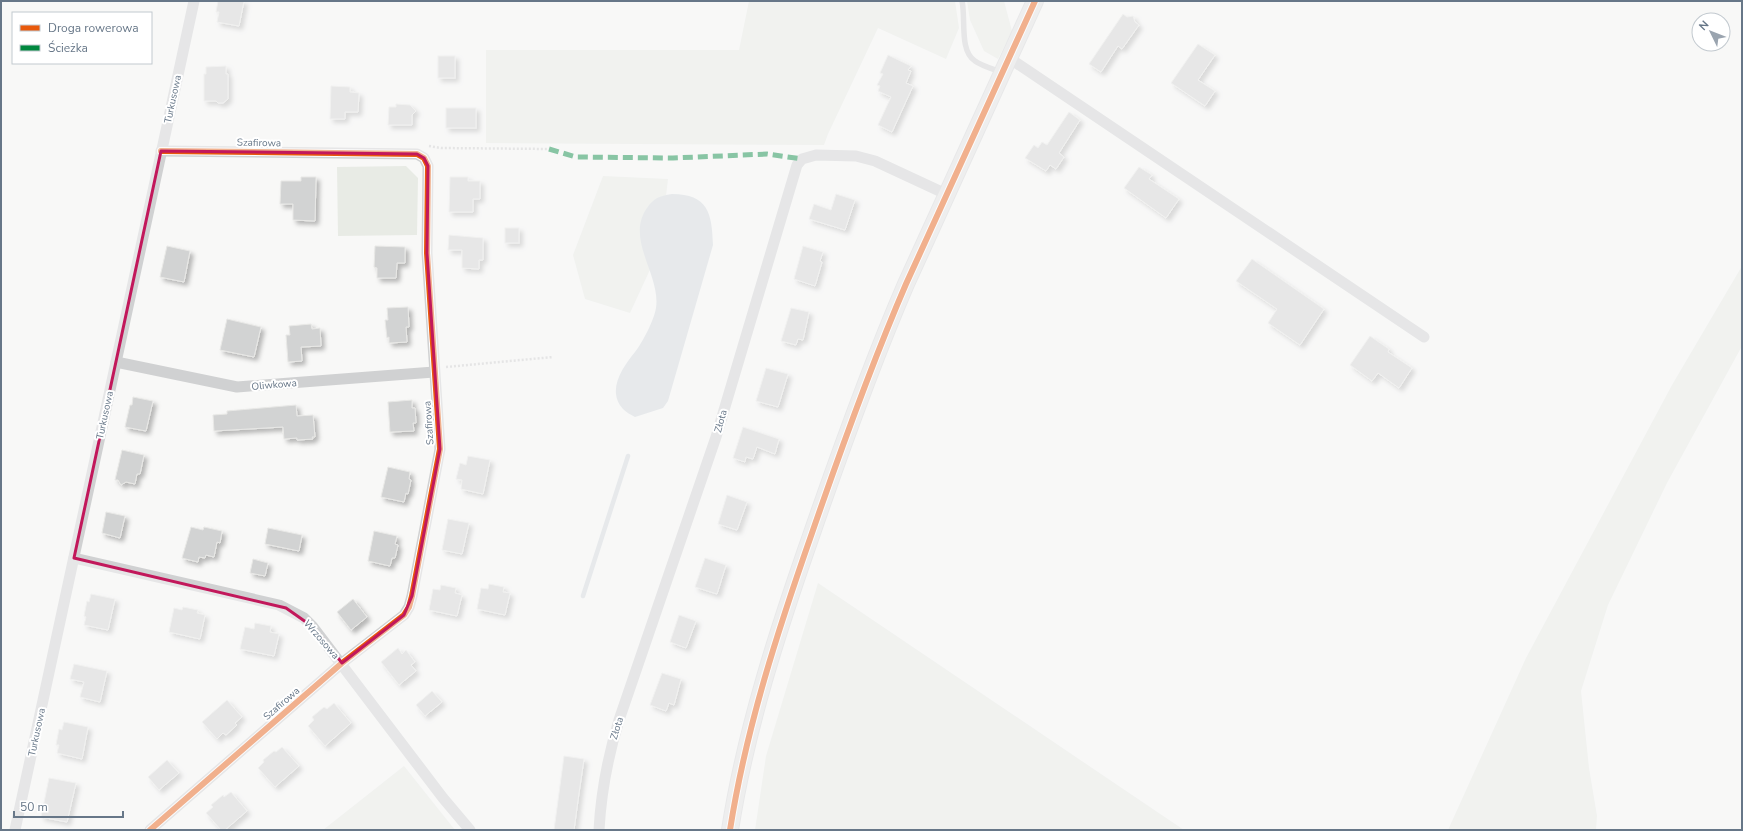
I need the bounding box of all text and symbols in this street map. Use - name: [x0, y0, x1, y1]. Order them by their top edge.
- legend: [12, 12, 152, 64]
- north arrow: [1691, 12, 1731, 52]
- text: N: [1696, 17, 1712, 34]
- text: Droga rowerowa: [48, 20, 139, 36]
- text: Ścieżka: [48, 40, 88, 56]
- street label: Turkusowa: [161, 74, 185, 125]
- street label: Szafirowa: [237, 136, 281, 150]
- street label: Oliwkowa: [251, 376, 297, 394]
- street label: Turkusowa: [93, 390, 117, 441]
- street label: Szafirowa: [420, 400, 438, 445]
- street label: Złota: [711, 408, 731, 434]
- street label: Wrzosowa: [300, 617, 342, 662]
- street label: Szafirowa: [260, 684, 303, 724]
- street label: Turkusowa: [25, 707, 49, 758]
- street label: Złota: [607, 715, 627, 741]
- scale bar: [14, 793, 123, 819]
- text: 50 m: [20, 799, 48, 815]

